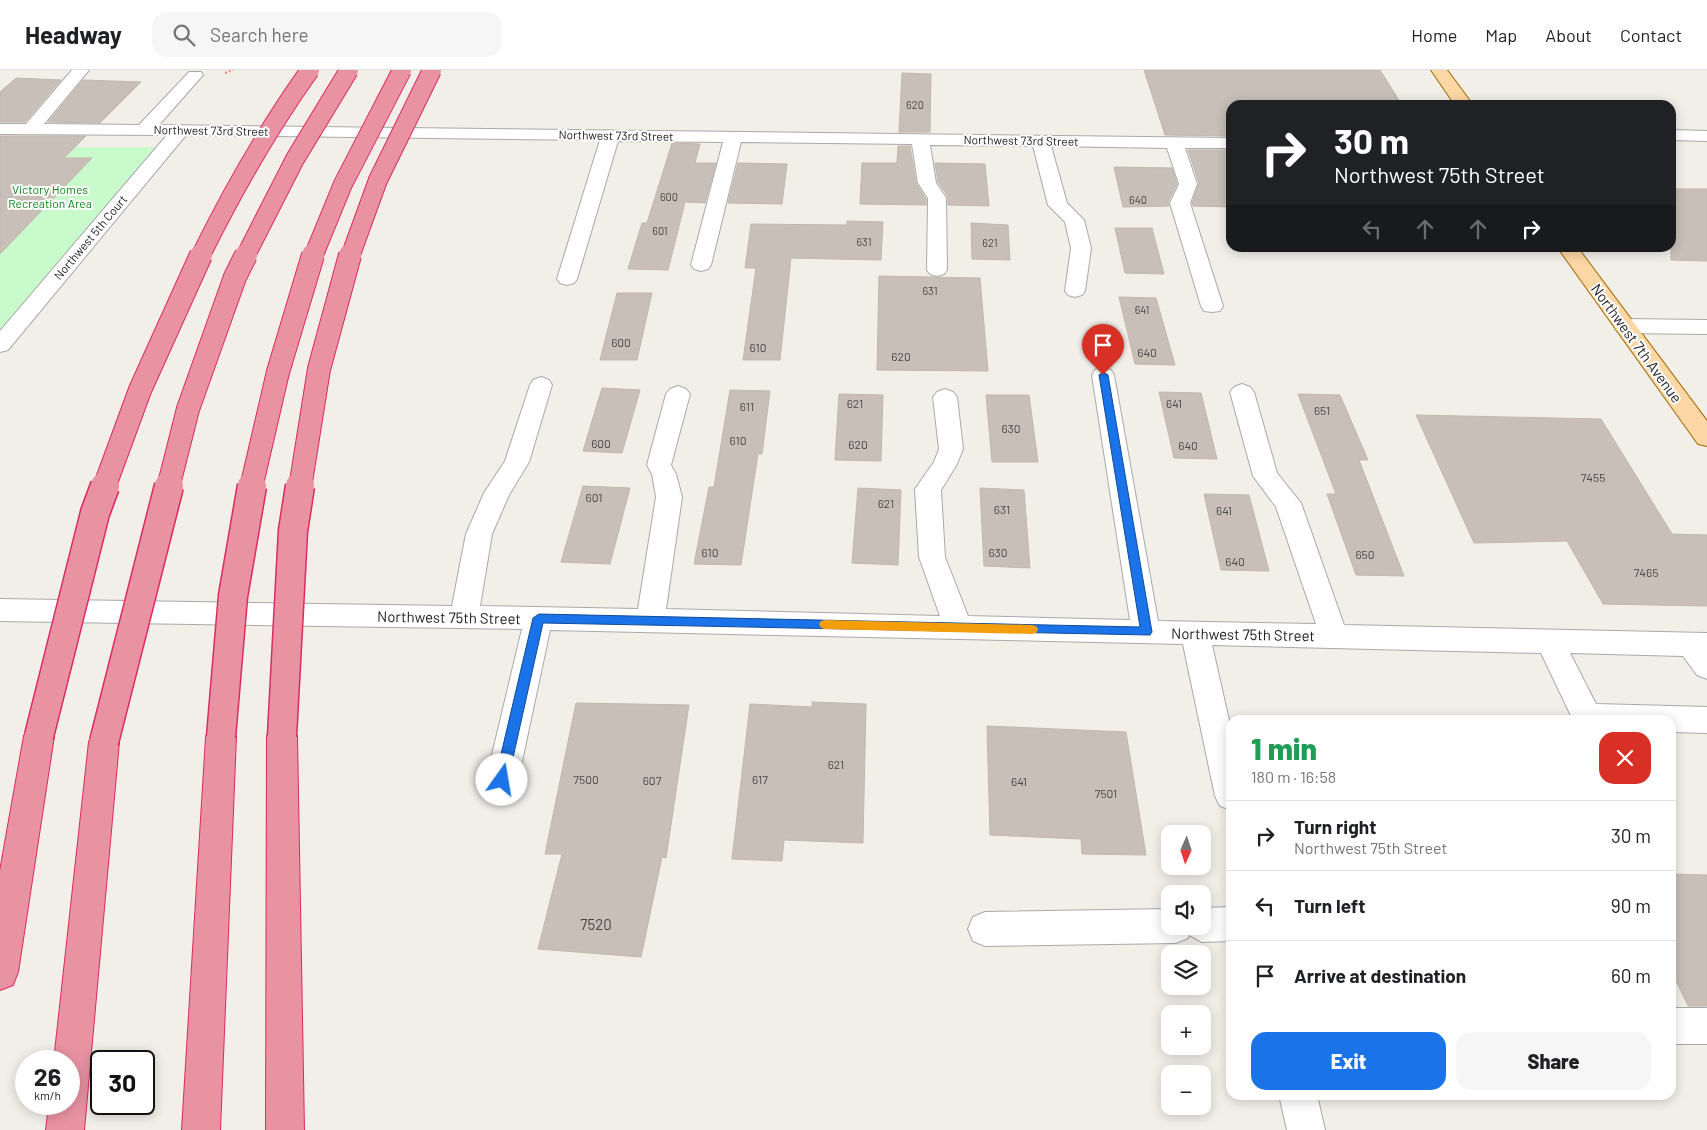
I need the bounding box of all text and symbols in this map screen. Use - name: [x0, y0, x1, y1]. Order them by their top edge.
- search box: [152, 12, 502, 57]
- text: Headway: [25, 20, 122, 49]
- icon: search: [170, 21, 198, 49]
- text: Search here: [210, 23, 309, 46]
- text: Home: [1411, 24, 1457, 46]
- text: Map: [1485, 24, 1517, 46]
- text: About: [1545, 24, 1592, 46]
- text: Contact: [1620, 24, 1682, 46]
- house number: 620: [906, 98, 924, 111]
- text: 30 m: [1334, 119, 1409, 161]
- icon: right: [1251, 120, 1316, 185]
- street label: Northwest 73rd Street: [153, 122, 269, 138]
- street label: Northwest 73rd Street: [558, 127, 674, 143]
- street label: Northwest 73rd Street: [963, 132, 1079, 148]
- text: Northwest 75th Street: [1334, 161, 1545, 187]
- park label: Victory Homes Recreation Area: [8, 182, 92, 210]
- house number: 600: [660, 190, 678, 203]
- street label: Northwest 5th Court: [51, 192, 129, 282]
- house number: 640: [1129, 193, 1147, 206]
- icon: left: [1358, 215, 1386, 243]
- icon: ahead: [1411, 215, 1439, 243]
- icon: ahead: [1464, 215, 1492, 243]
- icon: right: [1517, 215, 1545, 243]
- house number: 601: [652, 224, 668, 237]
- house number: 631: [856, 235, 872, 248]
- house number: 621: [982, 236, 998, 249]
- street label: Northwest 7th Avenue: [1588, 280, 1686, 406]
- house number: 631: [922, 284, 938, 297]
- house number: 641: [1135, 303, 1149, 316]
- pin: [1082, 324, 1124, 375]
- icon: arrive: [1089, 331, 1117, 359]
- house number: 600: [611, 335, 631, 349]
- house number: 610: [750, 340, 766, 354]
- house number: 640: [1137, 345, 1157, 359]
- house number: 620: [891, 349, 911, 363]
- house number: 621: [847, 396, 863, 410]
- house number: 641: [1166, 396, 1182, 410]
- house number: 611: [740, 399, 754, 413]
- house number: 651: [1314, 403, 1330, 417]
- house number: 630: [1001, 421, 1021, 435]
- house number: 610: [730, 433, 746, 447]
- house number: 600: [591, 436, 611, 450]
- house number: 620: [848, 437, 868, 451]
- house number: 640: [1178, 438, 1198, 452]
- house number: 7455: [1581, 470, 1605, 484]
- house number: 601: [586, 490, 602, 504]
- house number: 621: [878, 496, 894, 510]
- house number: 631: [994, 502, 1010, 516]
- house number: 641: [1216, 503, 1232, 517]
- house number: 610: [702, 545, 718, 559]
- house number: 630: [988, 545, 1008, 559]
- house number: 650: [1355, 547, 1375, 561]
- house number: 640: [1225, 554, 1245, 568]
- house number: 7465: [1634, 565, 1658, 579]
- street label: Northwest 75th Street: [377, 607, 521, 627]
- street label: Northwest 75th Street: [1171, 624, 1315, 644]
- text: 1 min: [1251, 730, 1317, 766]
- button: close: [1599, 732, 1651, 784]
- position arrow: [475, 753, 527, 805]
- house number: 621: [828, 757, 844, 771]
- text: 180 m · 16:58: [1251, 767, 1336, 786]
- house number: 7500: [573, 772, 599, 786]
- house number: 617: [752, 772, 768, 786]
- house number: 607: [643, 773, 662, 787]
- house number: 641: [1011, 774, 1027, 788]
- house number: 7501: [1095, 786, 1117, 800]
- text: Turn right: [1294, 815, 1376, 838]
- icon: right: [1251, 822, 1279, 850]
- text: 30 m: [1611, 824, 1651, 847]
- north arrow: [1161, 825, 1211, 875]
- map controls: [1161, 825, 1211, 1115]
- text: Northwest 75th Street: [1294, 838, 1447, 857]
- button: sound: [1161, 885, 1211, 935]
- icon: left: [1251, 892, 1279, 920]
- text: Turn left: [1294, 894, 1365, 917]
- text: 90 m: [1611, 894, 1651, 917]
- house number: 7520: [580, 915, 612, 933]
- button: layers: [1161, 945, 1211, 995]
- icon: arrive: [1251, 962, 1279, 990]
- text: Arrive at destination: [1294, 964, 1466, 987]
- text: 60 m: [1611, 964, 1651, 987]
- button: +: [1161, 1005, 1211, 1055]
- button: Exit: [1251, 1032, 1446, 1090]
- button: Share: [1456, 1032, 1651, 1090]
- speed limit sign: 30: [90, 1050, 155, 1115]
- text: 26: [34, 1061, 61, 1091]
- button: −: [1161, 1065, 1211, 1115]
- text: km/h: [34, 1088, 61, 1102]

